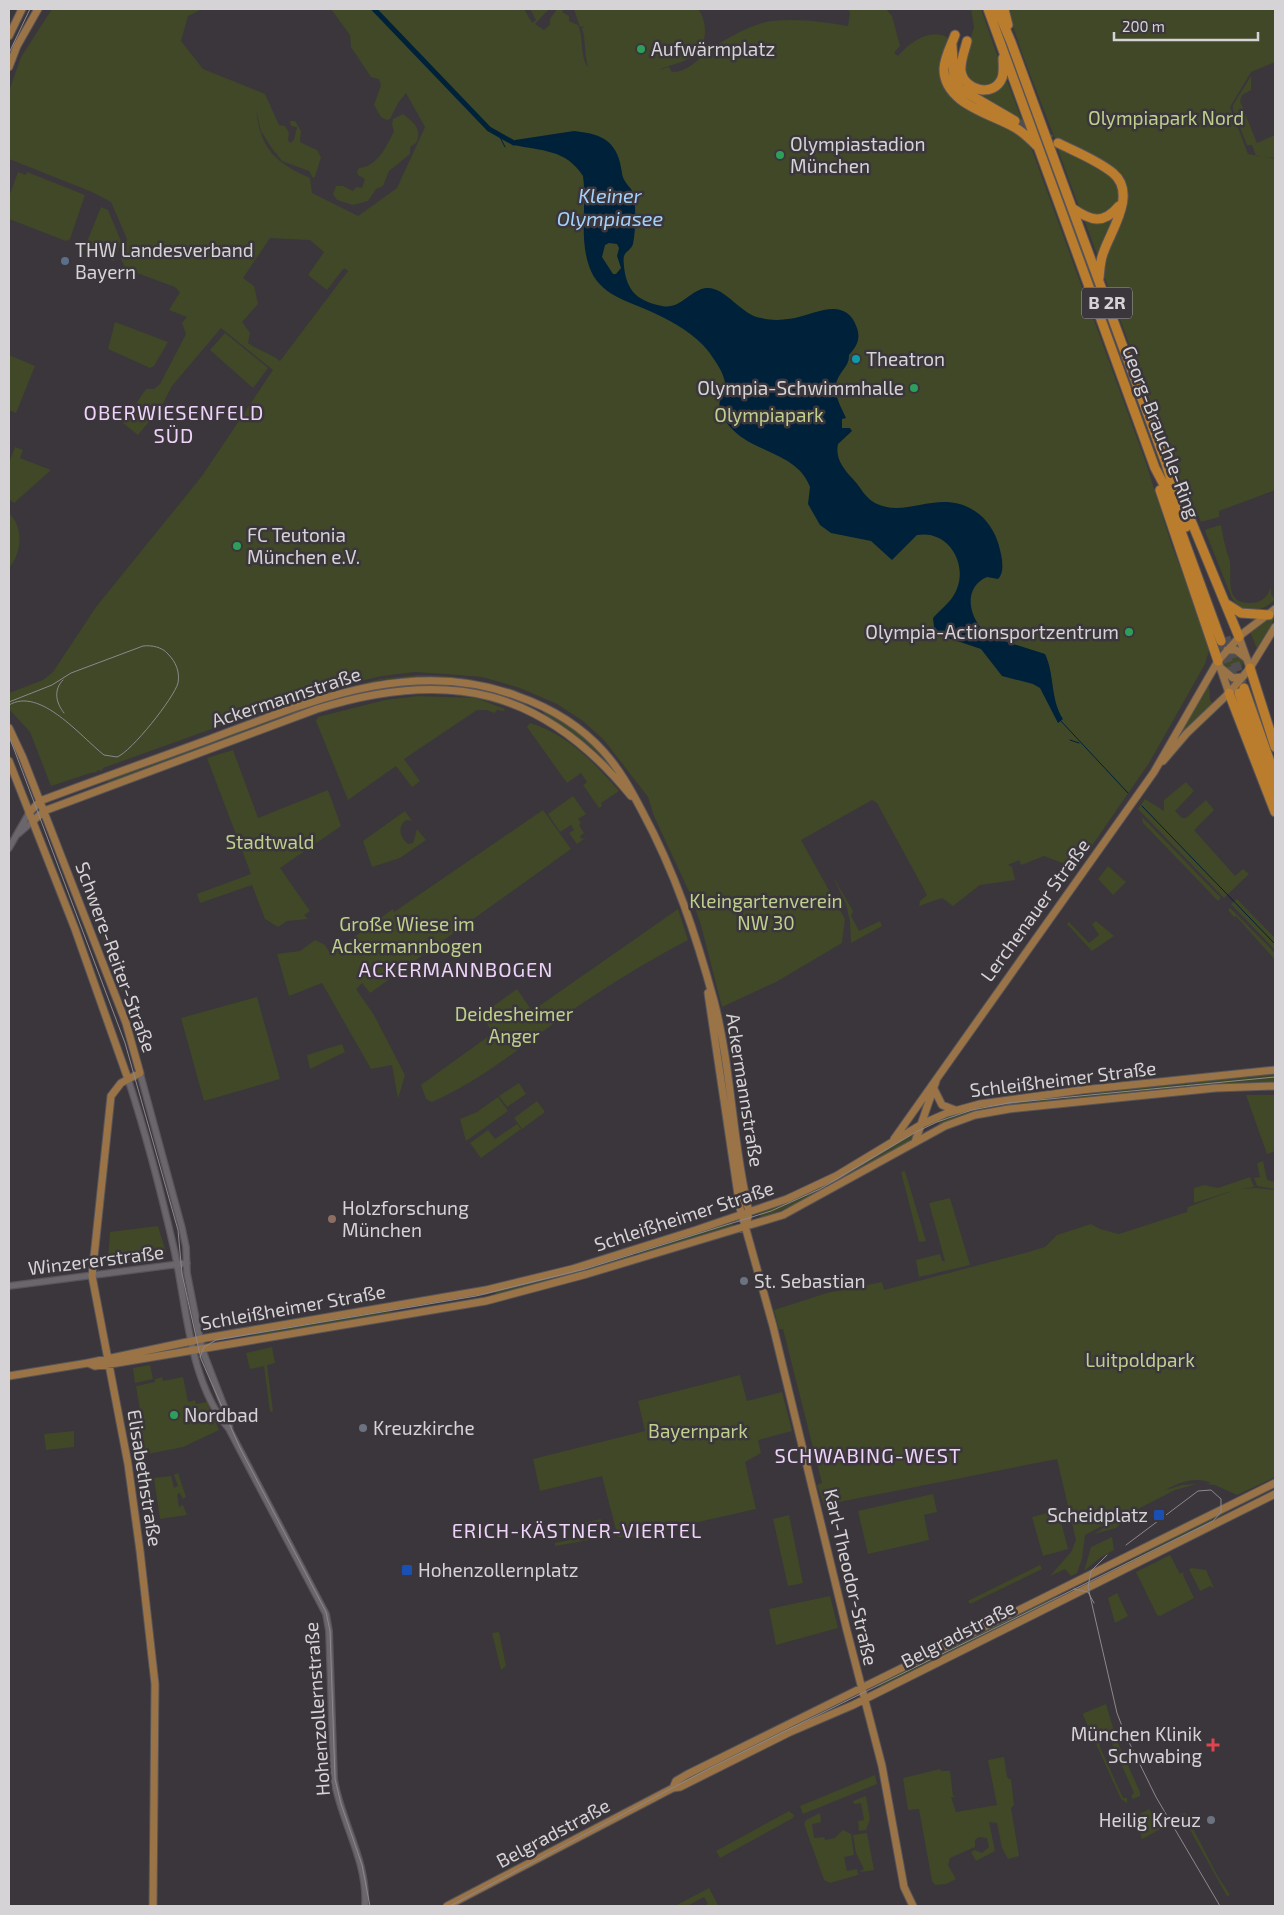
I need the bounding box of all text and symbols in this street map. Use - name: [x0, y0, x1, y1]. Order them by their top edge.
- scale bar: [1114, 10, 1258, 42]
- text: 200 m: [1122, 17, 1165, 35]
- place label: Aufwärmplatz: [651, 37, 775, 60]
- marker: Aufwärmplatz: [635, 43, 647, 55]
- park label: Olympiapark Nord: [1088, 106, 1244, 129]
- place label: Olympiastadion München: [790, 132, 926, 177]
- marker: Olympiastadion München: [774, 149, 786, 161]
- water label: Kleiner Olympiasee: [557, 183, 663, 231]
- place label: THW Landesverband Bayern: [75, 238, 254, 283]
- marker: THW Landesverband Bayern: [59, 255, 71, 267]
- road number: B 2R: [1082, 288, 1132, 318]
- street label: Georg-Brauchle-Ring: [1118, 342, 1205, 522]
- place label: Theatron: [866, 347, 945, 370]
- marker: Theatron: [850, 353, 862, 365]
- place label: Olympia-Schwimmhalle: [697, 376, 904, 399]
- marker: Olympia-Schwimmhalle: [908, 382, 920, 394]
- district label: OBERWIESENFELD SÜD: [84, 400, 264, 447]
- park label: Olympiapark: [714, 403, 824, 426]
- place label: FC Teutonia München e.V.: [247, 523, 360, 568]
- marker: FC Teutonia München e.V.: [231, 540, 243, 552]
- place label: Olympia-Actionsportzentrum: [865, 620, 1119, 643]
- marker: Olympia-Actionsportzentrum: [1123, 626, 1135, 638]
- street label: Ackermannstraße: [208, 662, 363, 731]
- park label: Stadtwald: [226, 830, 314, 853]
- street label: Lerchenauer Straße: [975, 834, 1094, 986]
- street label: Schwere-Reiter-Straße: [71, 859, 162, 1055]
- park label: Kleingartenverein NW 30: [689, 889, 843, 934]
- park label: Große Wiese im Ackermannbogen: [332, 912, 482, 957]
- district label: ACKERMANNBOGEN: [359, 957, 553, 981]
- park label: Deidesheimer Anger: [455, 1002, 574, 1047]
- street label: Ackermannstraße: [722, 1011, 769, 1168]
- street label: Schleißheimer Straße: [968, 1056, 1157, 1101]
- street label: Schleißheimer Straße: [591, 1176, 777, 1255]
- place label: Holzforschung München: [342, 1196, 469, 1241]
- marker: Holzforschung München: [326, 1213, 338, 1225]
- street label: Winzererstraße: [27, 1240, 165, 1279]
- place label: St. Sebastian: [754, 1269, 866, 1292]
- marker: St. Sebastian: [738, 1275, 750, 1287]
- street label: Schleißheimer Straße: [199, 1279, 387, 1334]
- park label: Luitpoldpark: [1085, 1348, 1195, 1371]
- place label: Nordbad: [184, 1403, 259, 1426]
- street label: Elisabethstraße: [123, 1408, 168, 1548]
- marker: Nordbad: [168, 1409, 180, 1421]
- place label: Kreuzkirche: [373, 1416, 475, 1439]
- park label: Bayernpark: [648, 1419, 748, 1442]
- marker: Kreuzkirche: [357, 1422, 369, 1434]
- district label: SCHWABING-WEST: [774, 1443, 962, 1467]
- street label: Karl-Theodor-Straße: [820, 1486, 883, 1668]
- place label: Scheidplatz: [1047, 1503, 1148, 1526]
- marker: Scheidplatz: [1152, 1508, 1166, 1522]
- district label: ERICH-KÄSTNER-VIERTEL: [452, 1518, 702, 1542]
- place label: Hohenzollernplatz: [418, 1558, 578, 1581]
- marker: Hohenzollernplatz: [400, 1563, 414, 1577]
- street label: Belgradstraße: [897, 1595, 1019, 1672]
- street label: Hohenzollernstraße: [299, 1621, 334, 1797]
- place label: München Klinik Schwabing: [1071, 1722, 1202, 1767]
- marker: München Klinik Schwabing: [1206, 1738, 1220, 1752]
- street label: Belgradstraße: [492, 1793, 613, 1872]
- place label: Heilig Kreuz: [1099, 1808, 1201, 1831]
- marker: Heilig Kreuz: [1205, 1814, 1217, 1826]

